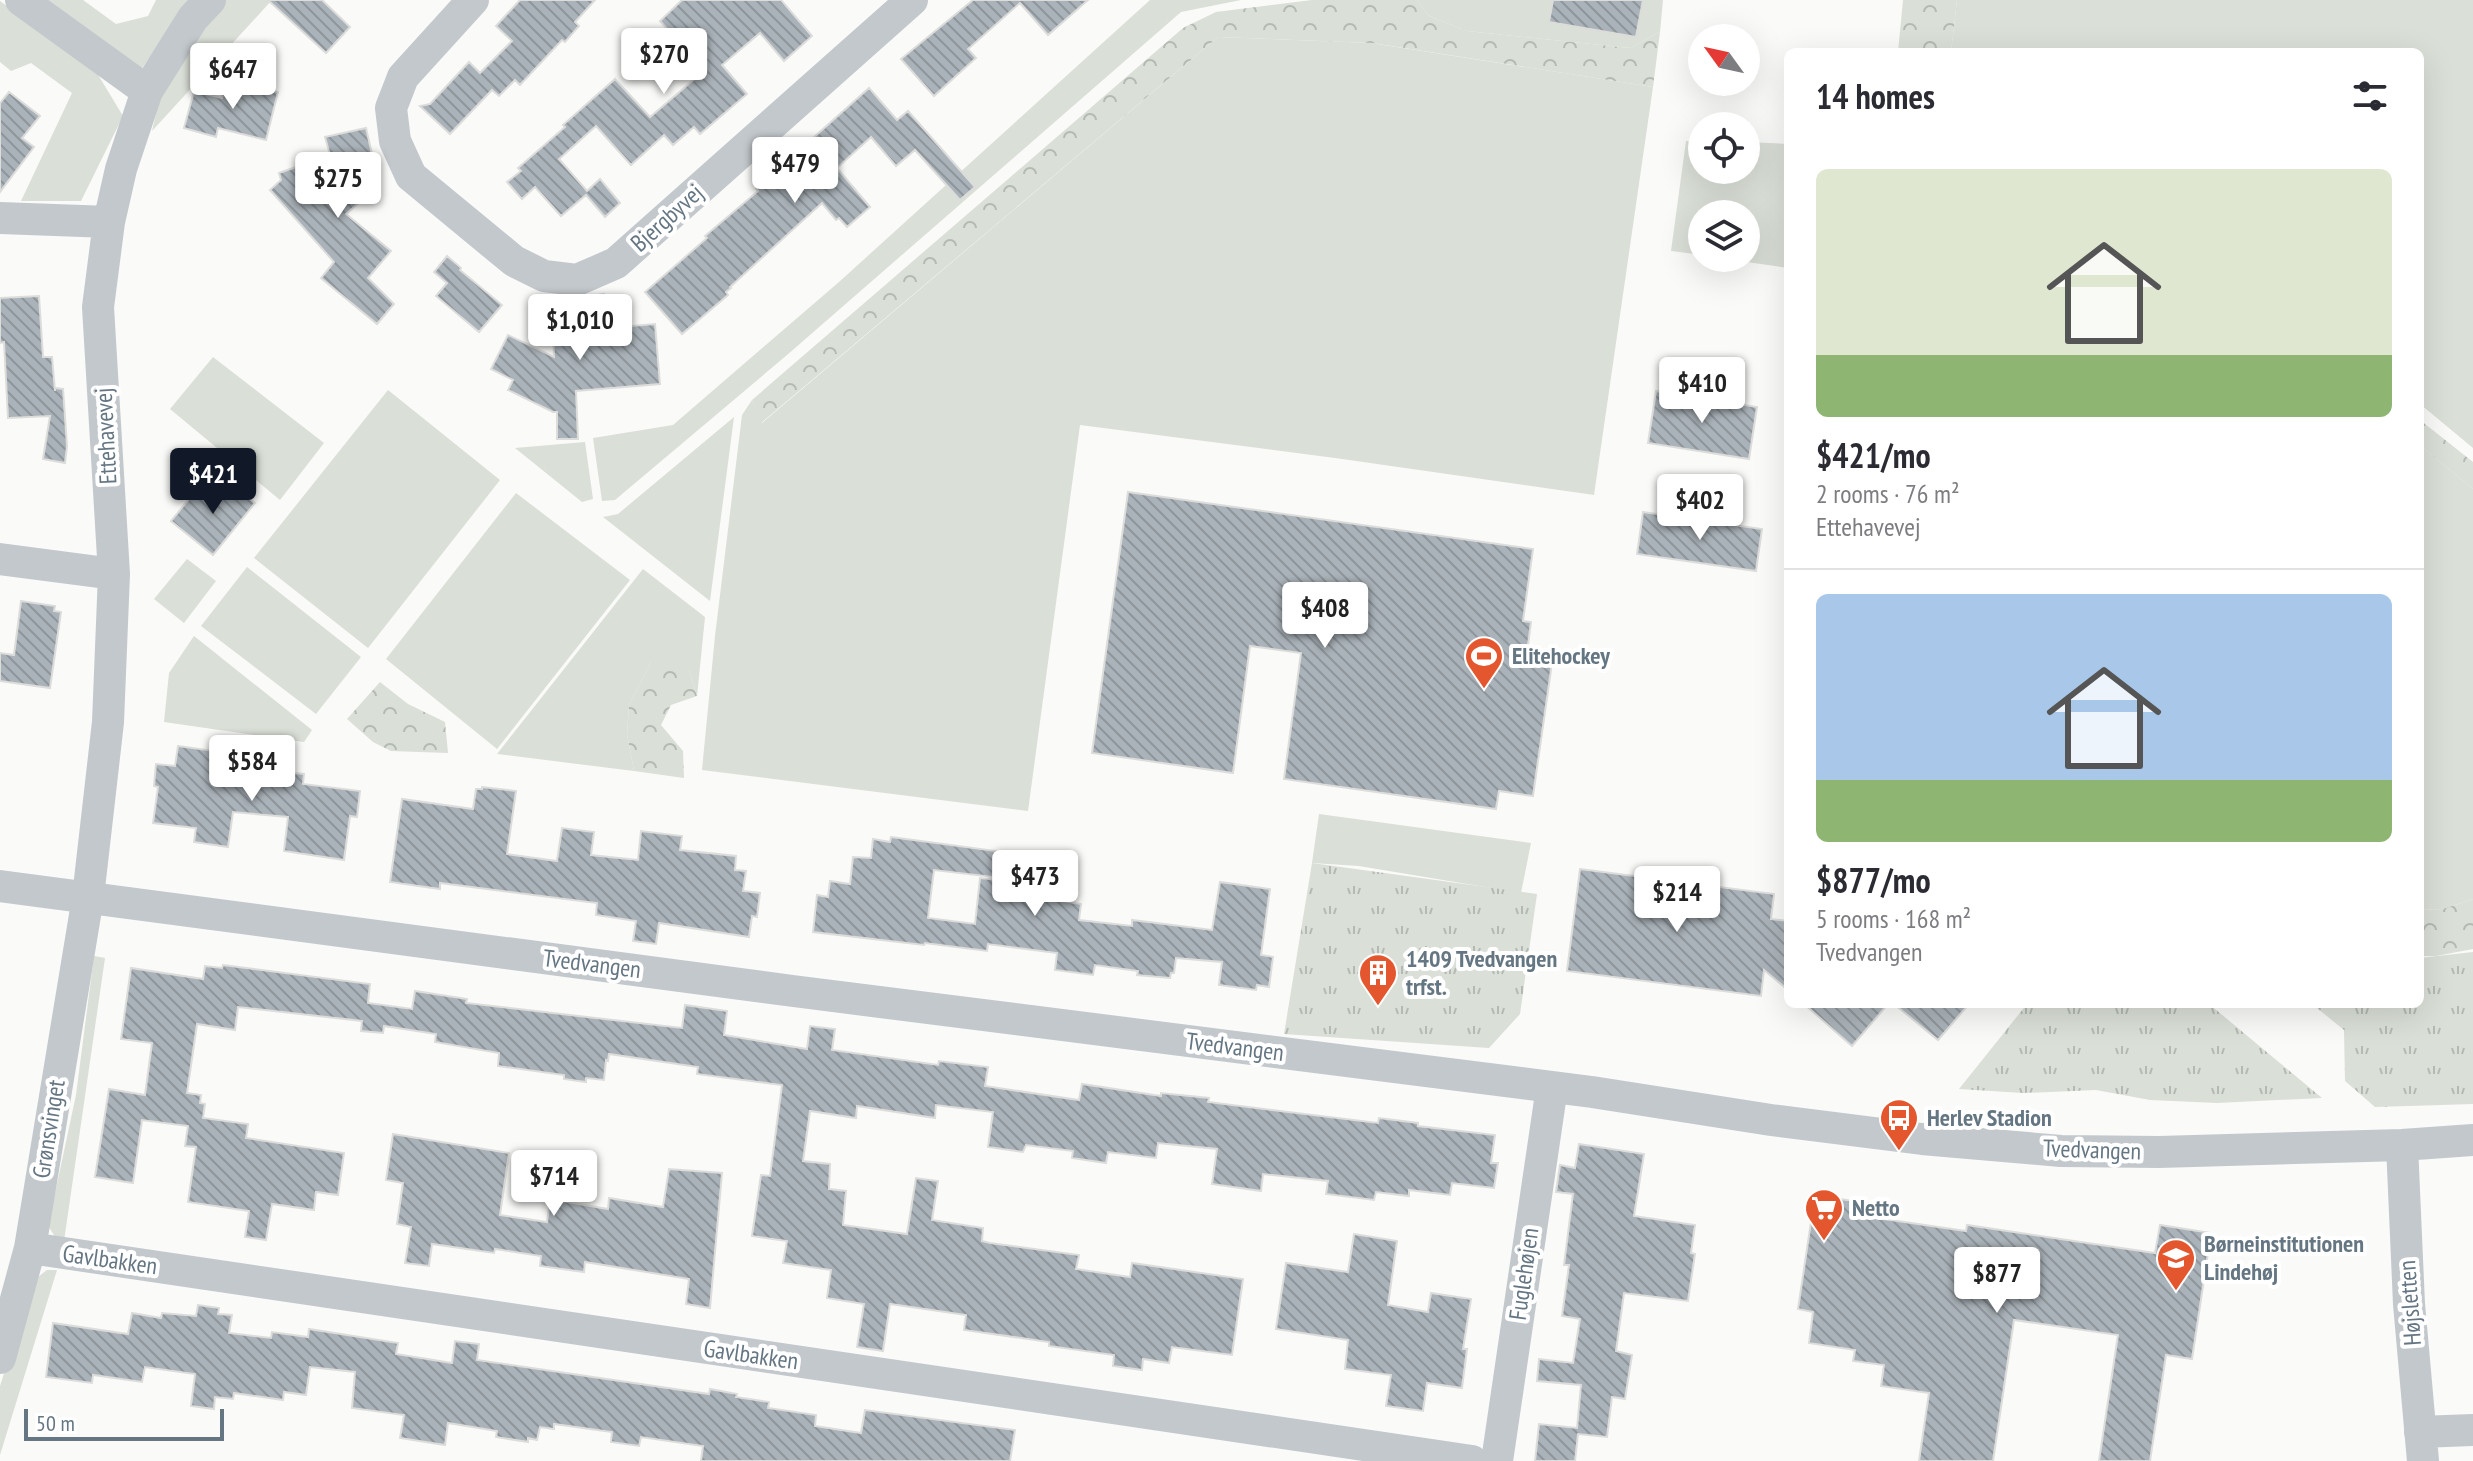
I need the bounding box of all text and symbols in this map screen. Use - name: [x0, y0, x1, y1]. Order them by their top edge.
- north arrow: [1688, 24, 1760, 96]
- map controls: [1688, 24, 1760, 272]
- pin: $270: [617, 28, 711, 96]
- text: $270: [639, 37, 689, 70]
- pin: $647: [186, 43, 280, 111]
- text: $647: [208, 52, 258, 85]
- text: 14 homes: [1816, 74, 1935, 118]
- icon: filters: [2348, 74, 2392, 118]
- button: locate: [1688, 112, 1760, 184]
- pin: $479: [748, 137, 842, 205]
- text: $479: [770, 146, 820, 179]
- pin: $275: [291, 152, 385, 220]
- text: $275: [313, 161, 363, 194]
- street label: Bjergbyvej: [624, 177, 709, 258]
- button: layers: [1688, 200, 1760, 272]
- icon: home: [2032, 221, 2176, 365]
- pin: $1,010: [515, 294, 645, 362]
- text: $1,010: [546, 303, 614, 336]
- pin: $410: [1655, 357, 1749, 425]
- text: $410: [1677, 366, 1727, 399]
- street label: Ettehavevej: [87, 387, 124, 485]
- text: $421/mo: [1816, 433, 1931, 477]
- pin: $421: [166, 448, 260, 516]
- text: $421: [188, 457, 238, 490]
- pin: $402: [1653, 474, 1747, 542]
- text: 2 rooms · 76 m²: [1816, 477, 1960, 510]
- text: $402: [1675, 483, 1725, 516]
- text: Ettehavevej: [1816, 510, 1921, 543]
- pin: $408: [1278, 582, 1372, 650]
- text: $408: [1300, 591, 1350, 624]
- sports icon: Elitehockey: [1463, 635, 1505, 690]
- place label: Elitehockey: [1512, 640, 1610, 671]
- icon: home: [2032, 646, 2176, 790]
- pin: $584: [205, 735, 299, 803]
- text: $584: [227, 744, 277, 777]
- pin: $473: [988, 850, 1082, 918]
- text: $877/mo: [1816, 858, 1931, 902]
- text: $473: [1010, 859, 1060, 892]
- pin: $214: [1630, 866, 1724, 934]
- text: $214: [1652, 875, 1702, 908]
- text: 5 rooms · 168 m²: [1816, 902, 1971, 935]
- text: Tvedvangen: [1816, 935, 1922, 968]
- street label: Tvedvangen: [541, 942, 643, 985]
- place label: 1409 Tvedvangen trfst.: [1406, 943, 1557, 1002]
- building icon: 1409 Tvedvangen trfst.: [1357, 952, 1399, 1007]
- street label: Tvedvangen: [1184, 1025, 1286, 1068]
- street label: Grønsvinget: [25, 1077, 72, 1180]
- bus stop icon: Herlev Stadion: [1878, 1097, 1920, 1152]
- place label: Herlev Stadion: [1927, 1102, 2052, 1133]
- street label: Tvedvangen: [2042, 1132, 2142, 1167]
- pin: $714: [507, 1150, 601, 1218]
- text: $714: [529, 1159, 579, 1192]
- supermarket icon: Netto: [1803, 1187, 1845, 1242]
- place label: Netto: [1852, 1192, 1900, 1223]
- street label: Fuglehøjen: [1502, 1226, 1545, 1322]
- place label: Børneinstitutionen Lindehøj: [2204, 1228, 2364, 1287]
- school or university icon: Børneinstitutionen Lindehøj: [2155, 1237, 2197, 1292]
- street label: Gavlbakken: [61, 1238, 159, 1281]
- pin: $877: [1950, 1247, 2044, 1315]
- text: $877: [1972, 1256, 2022, 1289]
- street label: Højsletten: [2391, 1259, 2428, 1347]
- street label: Gavlbakken: [702, 1333, 800, 1376]
- scale bar: [24, 1405, 224, 1441]
- text: 50 m: [36, 1409, 75, 1437]

